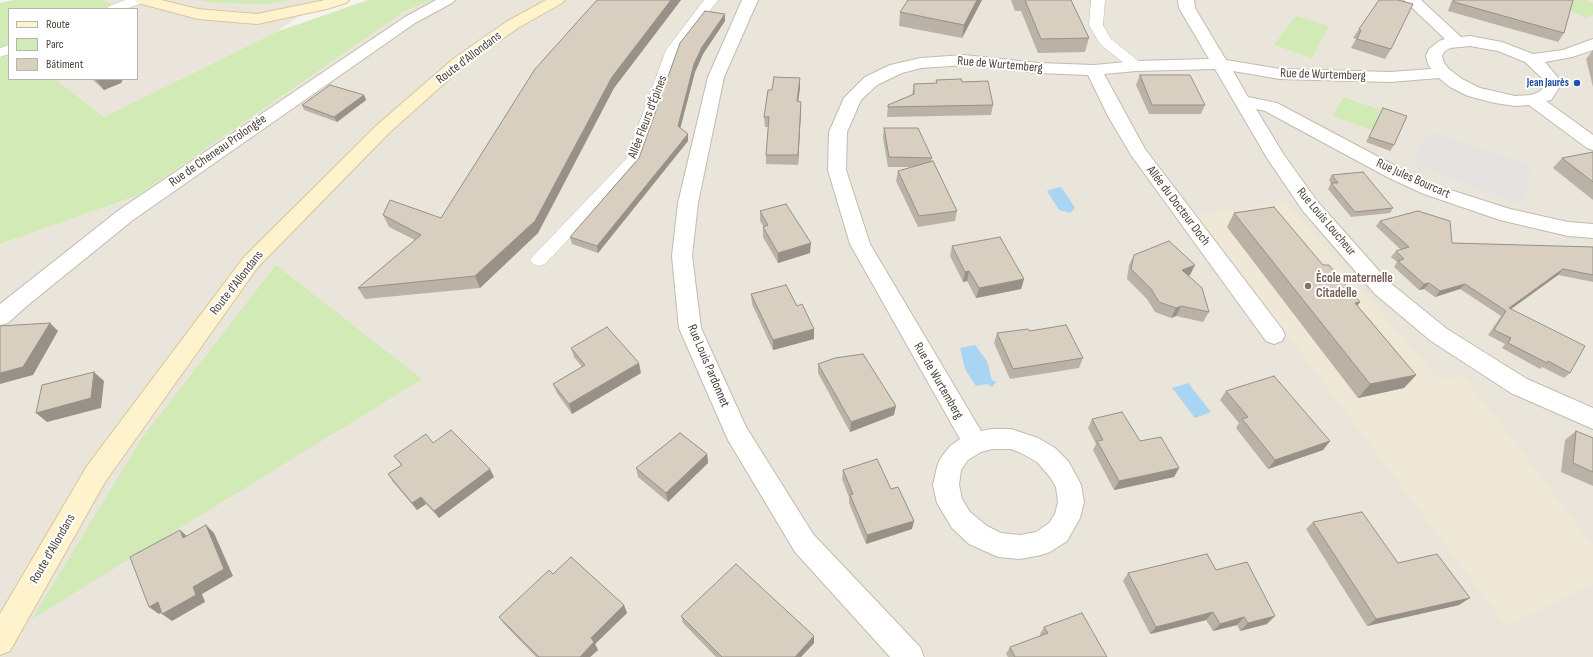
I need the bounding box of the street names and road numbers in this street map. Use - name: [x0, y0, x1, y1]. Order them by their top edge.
- street label: Route d'Allondans: [433, 28, 505, 88]
- street label: Rue de Wurtemberg: [957, 53, 1043, 77]
- street label: Rue de Wurtemberg: [1280, 66, 1366, 84]
- street label: Allée Fleurs d'Épines: [625, 73, 671, 161]
- street label: Rue de Cheneau Prolongée: [166, 112, 270, 190]
- street label: Rue Jules Bourcart: [1374, 156, 1452, 202]
- street label: Allée du Docteur Doch: [1143, 163, 1213, 249]
- street label: Rue Louis Loucheur: [1293, 185, 1359, 259]
- street label: Route d'Allondans: [207, 248, 267, 318]
- street label: Rue Louis Pardonnet: [684, 322, 732, 410]
- street label: Rue de Wurtemberg: [910, 340, 966, 422]
- street label: Route d'Allondans: [27, 512, 79, 586]

